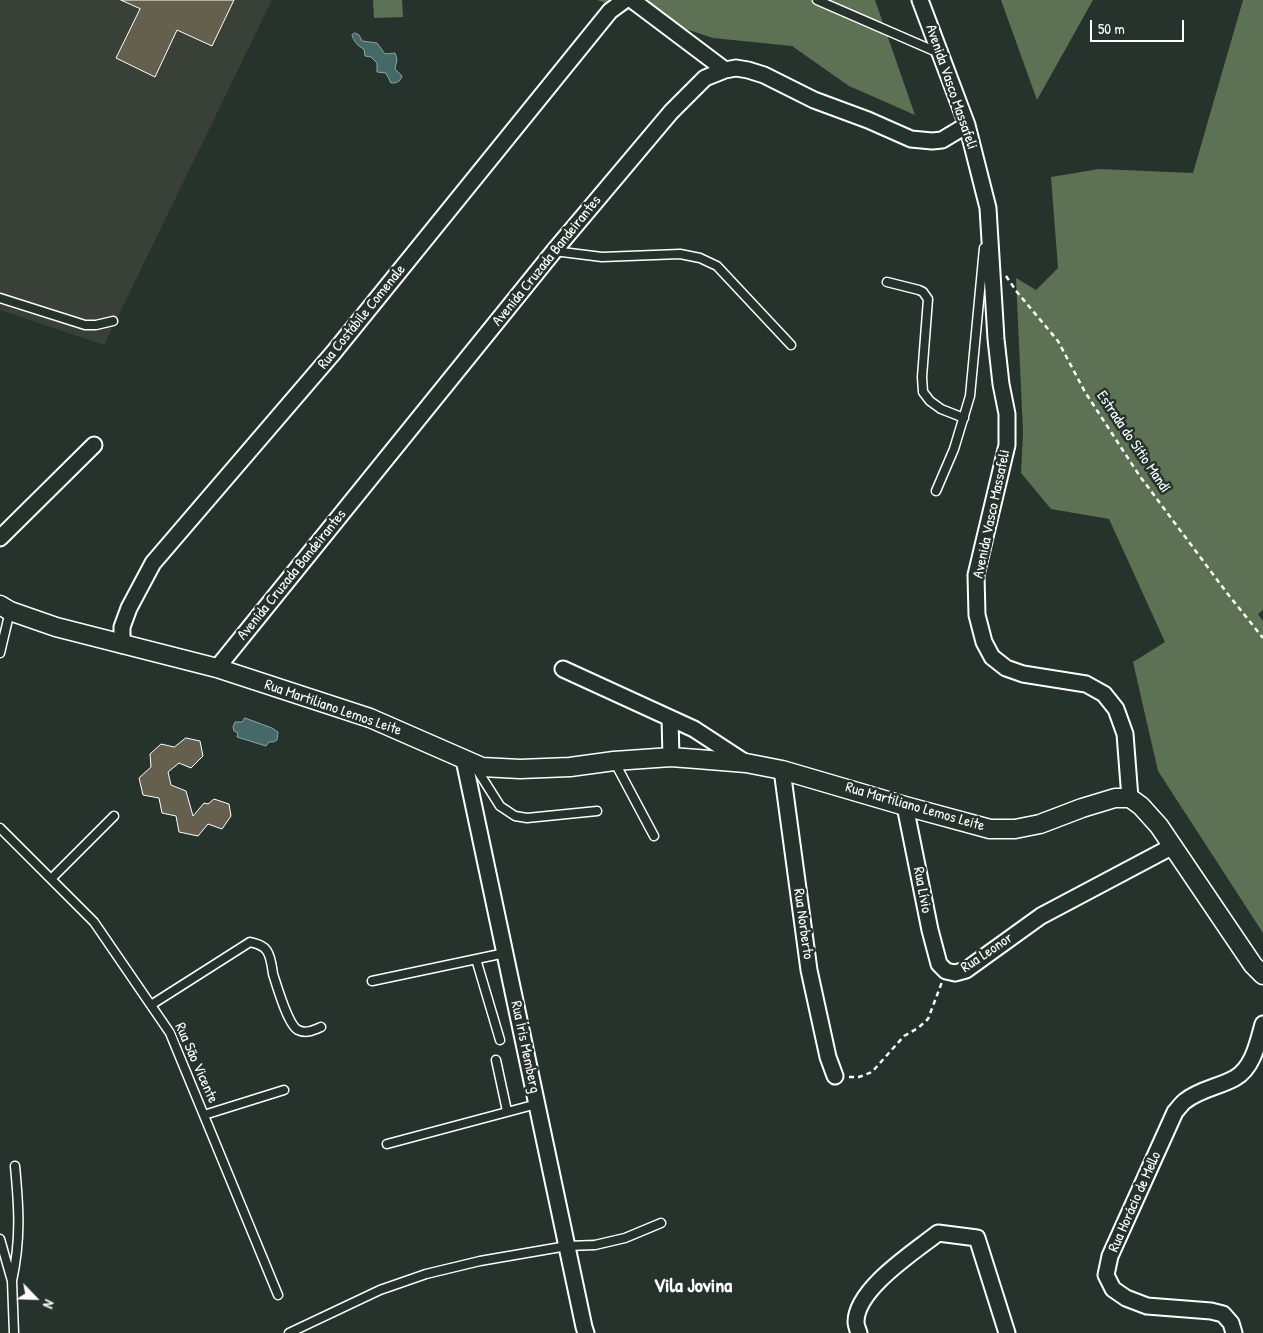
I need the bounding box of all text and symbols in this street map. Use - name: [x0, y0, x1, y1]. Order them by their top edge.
- scale bar: [1093, 10, 1187, 42]
- text: 50 m: [1098, 18, 1125, 39]
- street label: Avenida Vasco Massafeli: [921, 22, 981, 152]
- street label: Avenida Cruzada Bandeirantes: [489, 192, 605, 330]
- street label: Rua Costábile Comenale: [314, 261, 410, 373]
- street label: Estrada do Sítio Mandí: [1092, 388, 1174, 496]
- street label: Avenida Vasco Massafeli: [970, 448, 1014, 580]
- street label: Avenida Cruzada Bandeirantes: [234, 506, 350, 644]
- street label: Rua Martiliano Lemos Leite: [262, 676, 404, 740]
- street label: Rua Martiliano Lemos Leite: [843, 779, 987, 835]
- street label: Rua Lívio: [909, 865, 935, 915]
- street label: Rua Norberto: [789, 888, 817, 960]
- street label: Rua Leonor: [958, 929, 1016, 977]
- street label: Rua Íris Memberg: [506, 999, 544, 1095]
- street label: Rua São Vicente: [170, 1020, 222, 1106]
- street label: Rua Horácio de Mello: [1105, 1149, 1165, 1255]
- north arrow: [10, 1273, 60, 1323]
- district label: Vila Jovina: [654, 1275, 732, 1299]
- text: N: [39, 1297, 59, 1312]

